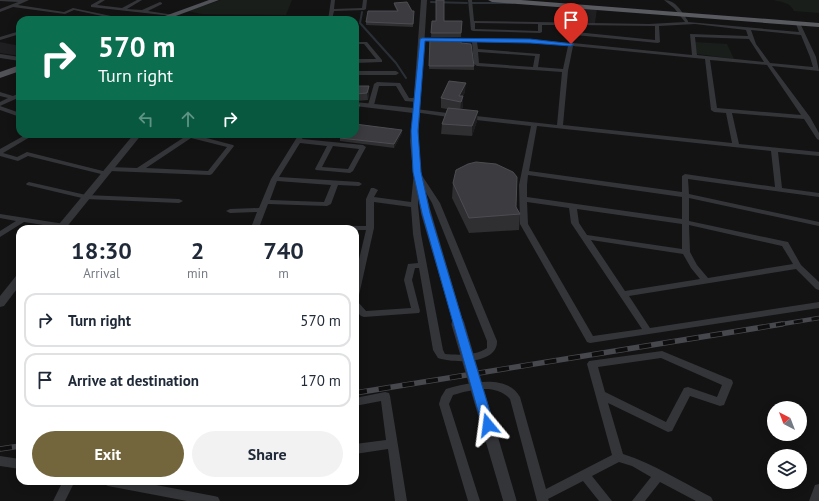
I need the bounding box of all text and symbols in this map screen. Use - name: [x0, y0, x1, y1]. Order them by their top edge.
- pin: [554, 3, 588, 44]
- icon: arrive: [560, 9, 582, 31]
- text: 570 m: [98, 28, 175, 65]
- icon: right: [32, 32, 84, 84]
- text: Turn right: [98, 64, 173, 87]
- icon: left: [135, 108, 157, 130]
- icon: ahead: [177, 108, 199, 130]
- icon: right: [219, 108, 241, 130]
- text: 18:30: [71, 235, 132, 266]
- text: 2: [191, 235, 204, 266]
- text: 740: [263, 235, 304, 266]
- text: Arrival: [83, 265, 120, 282]
- text: min: [187, 265, 208, 282]
- text: m: [278, 265, 289, 282]
- icon: right: [34, 309, 56, 331]
- text: Turn right: [68, 311, 131, 330]
- text: 570 m: [300, 311, 341, 330]
- icon: arrive: [34, 369, 56, 391]
- text: Arrive at destination: [68, 371, 199, 390]
- text: 170 m: [300, 371, 341, 390]
- north arrow: [767, 401, 807, 441]
- map controls: [767, 401, 807, 489]
- position arrow: [467, 404, 509, 446]
- button: Exit: [32, 431, 184, 477]
- button: Share: [192, 431, 343, 477]
- button: layers: [767, 449, 807, 489]

